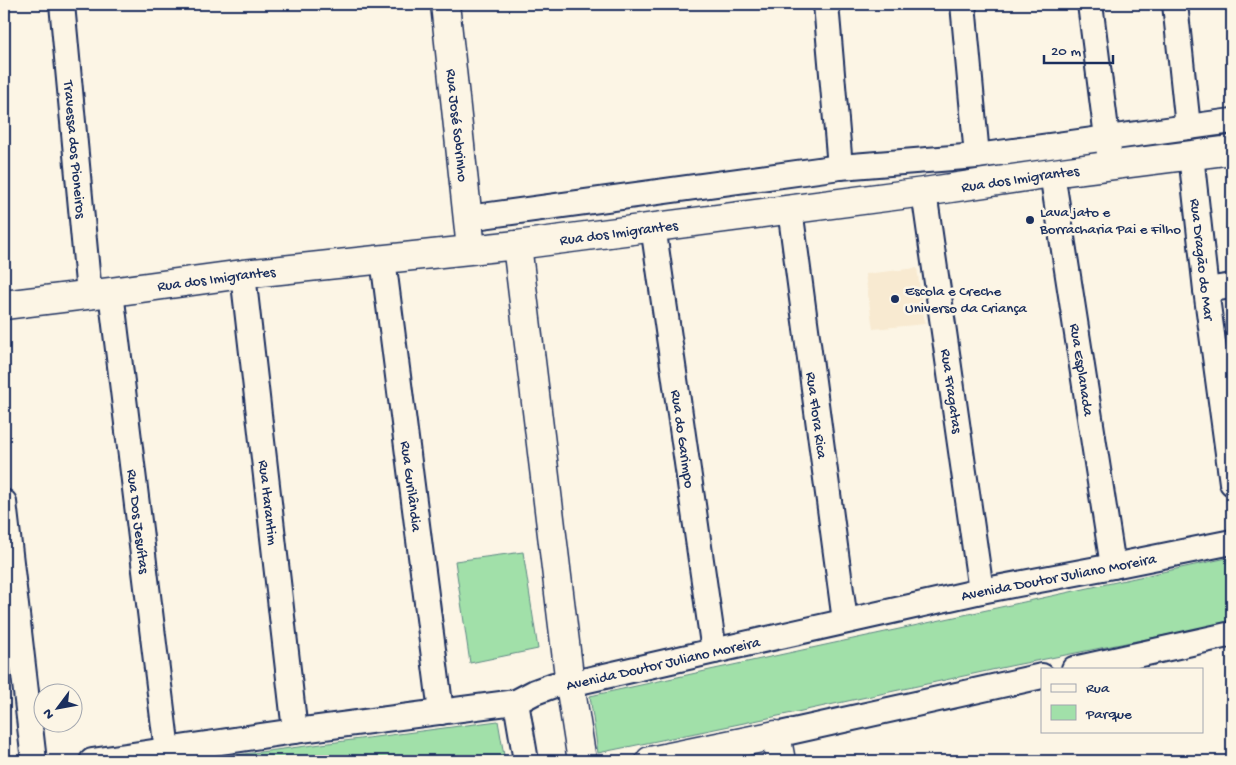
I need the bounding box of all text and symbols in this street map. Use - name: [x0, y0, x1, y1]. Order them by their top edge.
- scale bar: [1044, 32, 1112, 64]
- text: 20 m: [1051, 43, 1081, 61]
- street label: Rua José Sobrinho: [441, 68, 471, 183]
- street label: Travessa dos Pioneiros: [58, 79, 89, 220]
- street label: Rua dos Imigrantes: [960, 163, 1081, 197]
- street label: Rua Dragão do Mar: [1185, 198, 1217, 323]
- place label: Lava jato e Borracharia Pai e Filho: [1039, 204, 1181, 239]
- marker: Lava jato e Borracharia Pai e Filho: [1024, 214, 1036, 226]
- street label: Rua dos Imigrantes: [559, 217, 679, 250]
- street label: Rua dos Imigrantes: [156, 264, 277, 297]
- place label: Escola e Creche Universo da Criança: [905, 283, 1027, 318]
- marker: Escola e Creche Universo da Criança: [889, 293, 901, 305]
- street label: Rua Esplanada: [1064, 322, 1097, 418]
- street label: Rua Fragatas: [936, 348, 965, 435]
- street label: Rua Flora Rica: [801, 371, 830, 461]
- street label: Rua do Garimpo: [666, 389, 698, 490]
- street label: Rua Gurilândia: [395, 440, 425, 533]
- street label: Rua Itarantim: [253, 459, 281, 547]
- street label: Rua Dos Jesuítas: [122, 468, 152, 575]
- street label: Avenida Doutor Juliano Moreira: [960, 550, 1159, 606]
- street label: Avenida Doutor Juliano Moreira: [565, 634, 763, 696]
- legend: [1041, 668, 1204, 732]
- text: Rua: [1086, 680, 1110, 698]
- north arrow: [32, 682, 82, 732]
- text: N: [39, 705, 59, 722]
- text: Parque: [1085, 706, 1132, 724]

